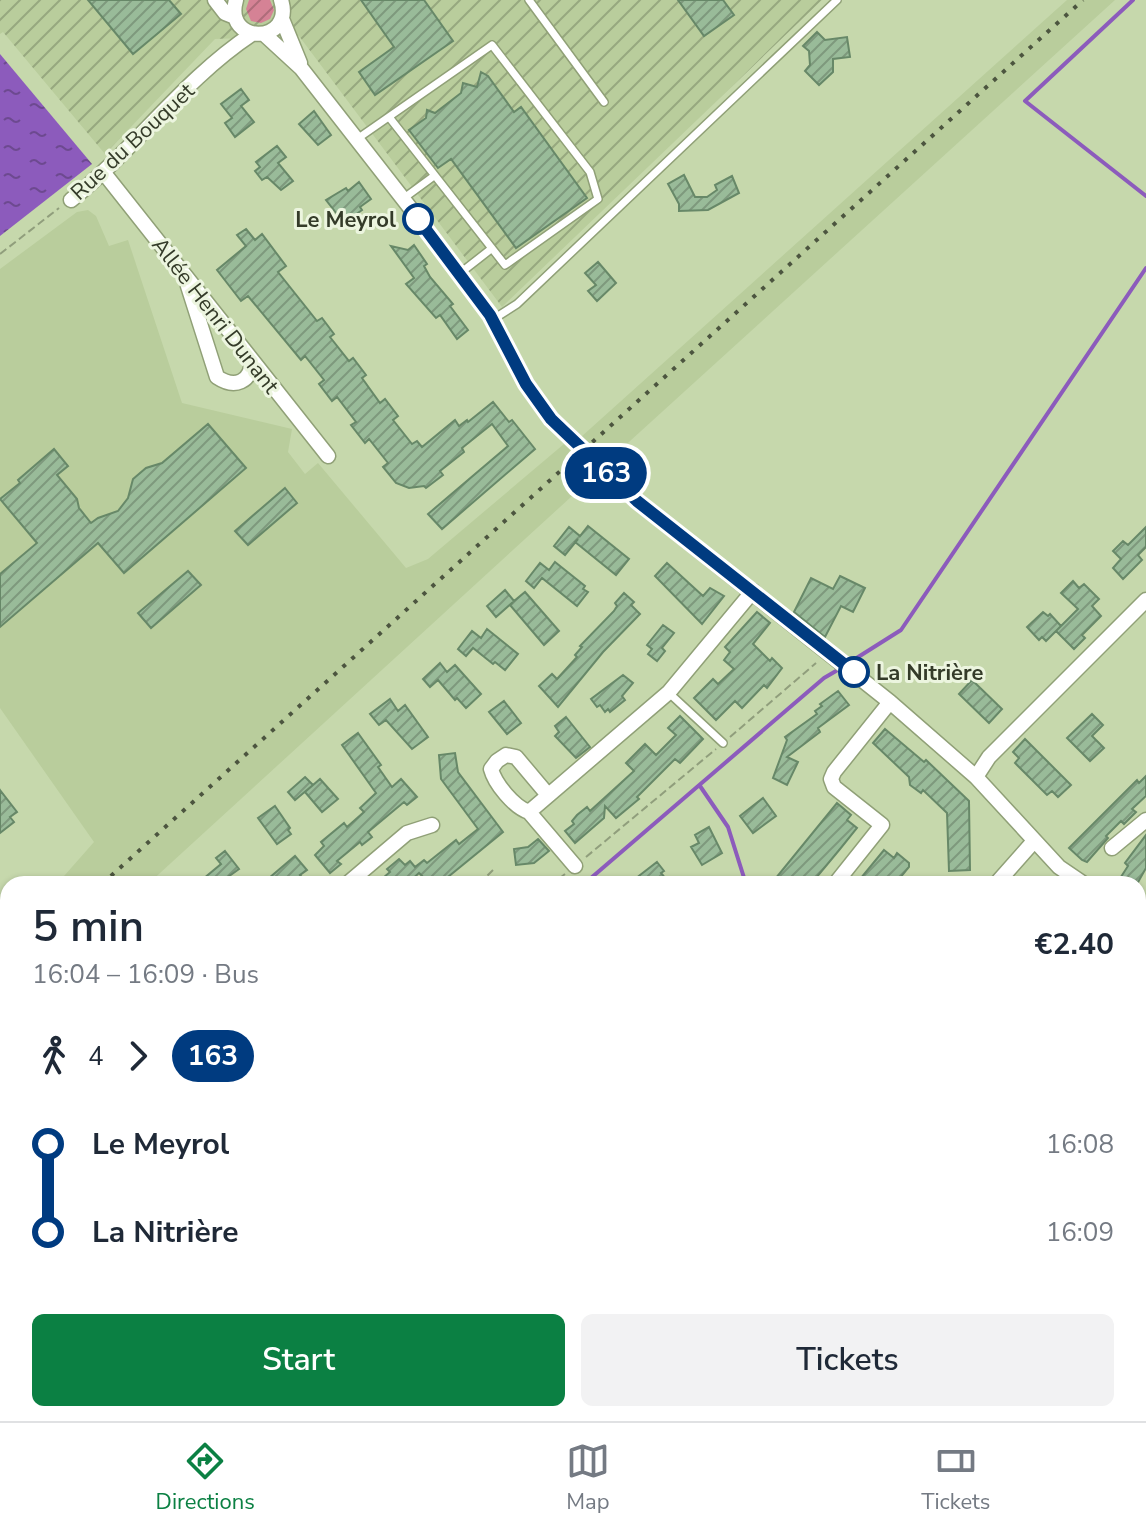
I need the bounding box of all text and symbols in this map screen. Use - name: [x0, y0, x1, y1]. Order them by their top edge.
- street label: Rue du Bouquet: [64, 76, 201, 207]
- marker: Le Meyrol: [403, 204, 433, 234]
- place label: Le Meyrol: [295, 205, 396, 235]
- street label: Allée Henri Dunant: [145, 231, 286, 400]
- line badge: 163: [560, 447, 652, 499]
- text: 163: [581, 454, 631, 492]
- marker: La Nitrière: [839, 657, 869, 687]
- place label: La Nitrière: [876, 658, 983, 688]
- text: 5 min: [32, 897, 144, 957]
- text: €2.40: [1035, 924, 1114, 965]
- text: 16:04 – 16:09 · Bus: [32, 957, 259, 992]
- icon: walk: [32, 1034, 76, 1078]
- icon: forward: [116, 1034, 160, 1078]
- text: 163: [188, 1037, 238, 1075]
- text: 4: [88, 1039, 104, 1074]
- text: Le Meyrol: [92, 1124, 229, 1165]
- text: 16:08: [1046, 1127, 1114, 1162]
- text: La Nitrière: [92, 1212, 238, 1253]
- text: 16:09: [1046, 1215, 1114, 1250]
- button: Start: [32, 1314, 565, 1406]
- button: Tickets: [581, 1314, 1114, 1406]
- tab: Directions: [156, 1439, 255, 1517]
- tab: Map: [566, 1439, 610, 1517]
- tab: Tickets: [921, 1439, 990, 1517]

